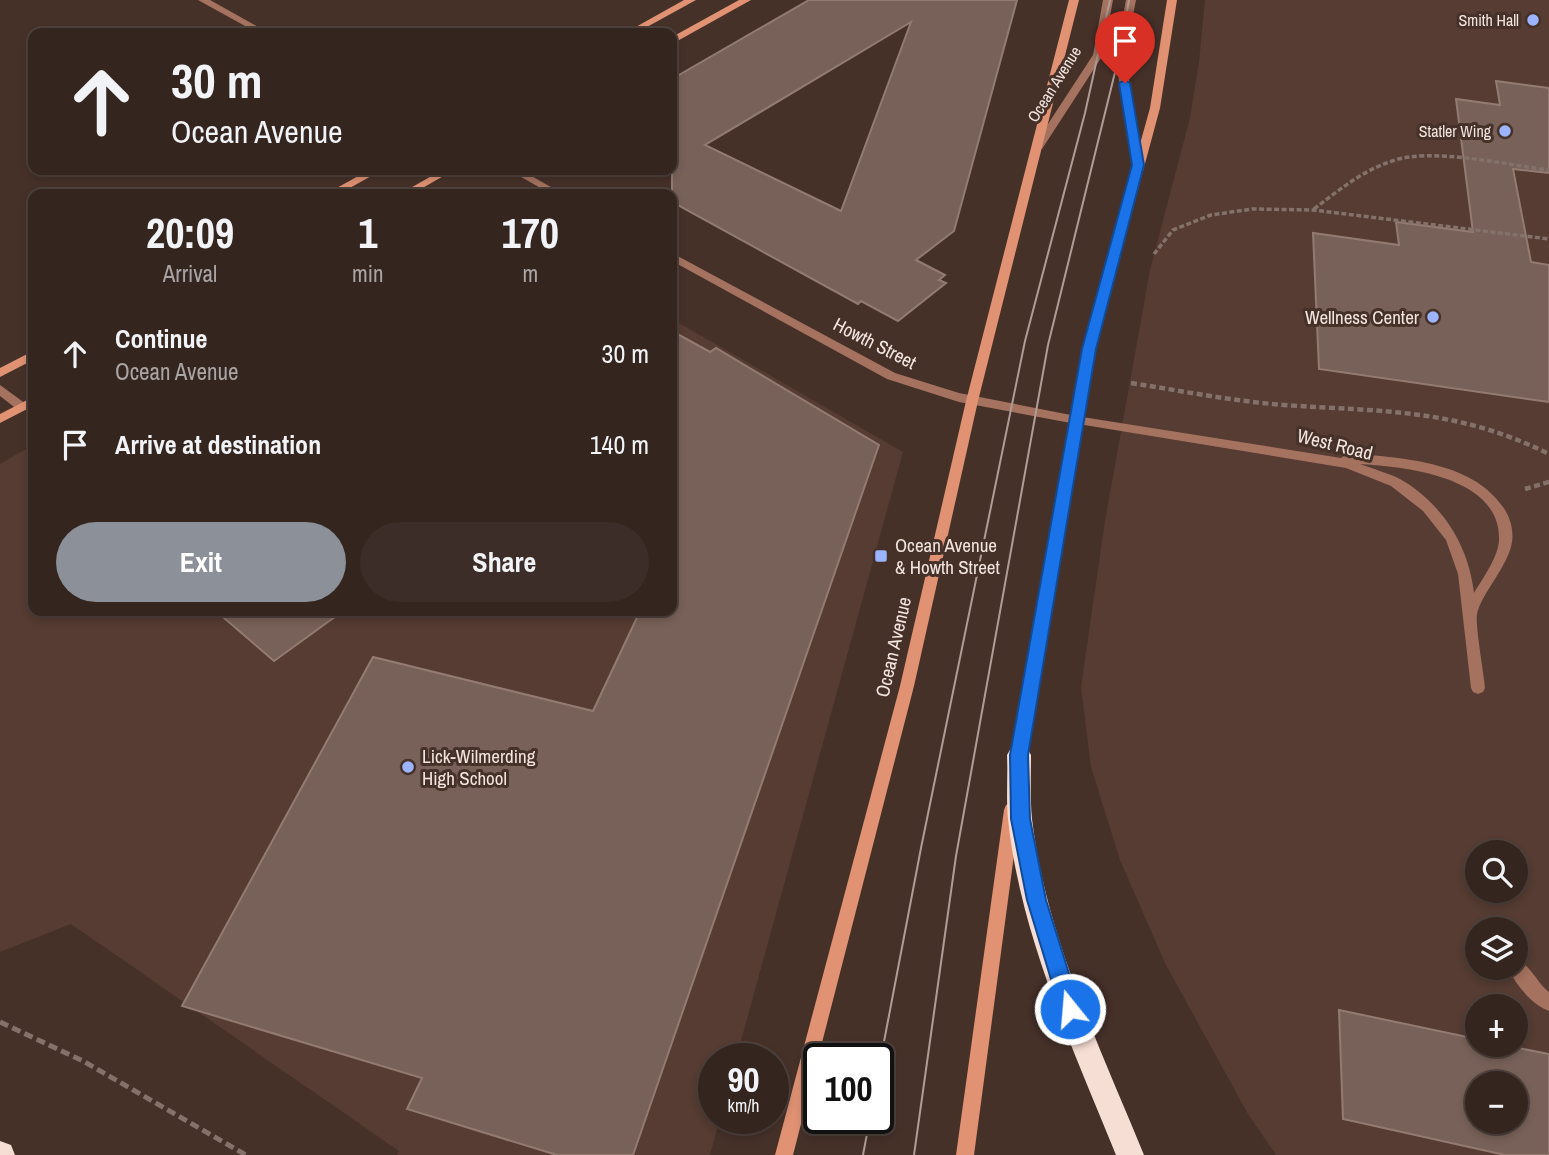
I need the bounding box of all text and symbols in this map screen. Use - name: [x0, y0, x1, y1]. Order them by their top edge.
- place label: Smith Hall: [1458, 9, 1519, 31]
- pin: [1095, 11, 1155, 83]
- marker: Smith Hall: [1525, 12, 1541, 28]
- icon: arrive: [1106, 22, 1144, 60]
- street label: Ocean Avenue: [1022, 42, 1086, 126]
- text: 30 m: [171, 47, 263, 113]
- icon: ahead: [56, 56, 147, 147]
- text: Ocean Avenue: [171, 110, 343, 153]
- place label: Statler Wing: [1419, 120, 1492, 142]
- marker: Statler Wing: [1497, 123, 1513, 139]
- text: 20:09: [146, 205, 234, 261]
- text: 1: [358, 205, 377, 261]
- text: 170: [502, 205, 559, 261]
- text: Arrival: [163, 258, 217, 289]
- text: min: [352, 258, 384, 289]
- text: m: [522, 258, 538, 289]
- place label: Wellness Center: [1305, 304, 1420, 330]
- marker: Wellness Center: [1425, 309, 1441, 325]
- street label: Howth Street: [829, 311, 922, 375]
- text: Continue: [115, 321, 207, 356]
- icon: ahead: [56, 335, 94, 373]
- text: 30 m: [602, 336, 649, 371]
- text: Ocean Avenue: [115, 356, 238, 387]
- street label: West Road: [1295, 422, 1375, 466]
- icon: arrive: [56, 426, 94, 464]
- text: Arrive at destination: [115, 427, 321, 462]
- text: 140 m: [590, 427, 649, 462]
- button: Exit: [56, 522, 346, 602]
- button: Share: [360, 522, 649, 602]
- place label: Ocean Avenue & Howth Street: [895, 532, 1000, 580]
- marker: Ocean Avenue & Howth Street: [873, 548, 889, 564]
- street label: Ocean Avenue: [869, 594, 917, 700]
- place label: Lick-Wilmerding High School: [422, 743, 536, 791]
- marker: Lick-Wilmerding High School: [400, 759, 416, 775]
- map controls: [1465, 840, 1528, 1134]
- button: search: [1465, 840, 1528, 903]
- button: layers: [1465, 917, 1528, 980]
- position arrow: [1033, 972, 1107, 1046]
- button: +: [1465, 994, 1528, 1057]
- speed limit sign: 100: [803, 1043, 894, 1134]
- text: 90: [728, 1056, 759, 1103]
- button: −: [1465, 1071, 1528, 1134]
- text: km/h: [728, 1093, 760, 1118]

